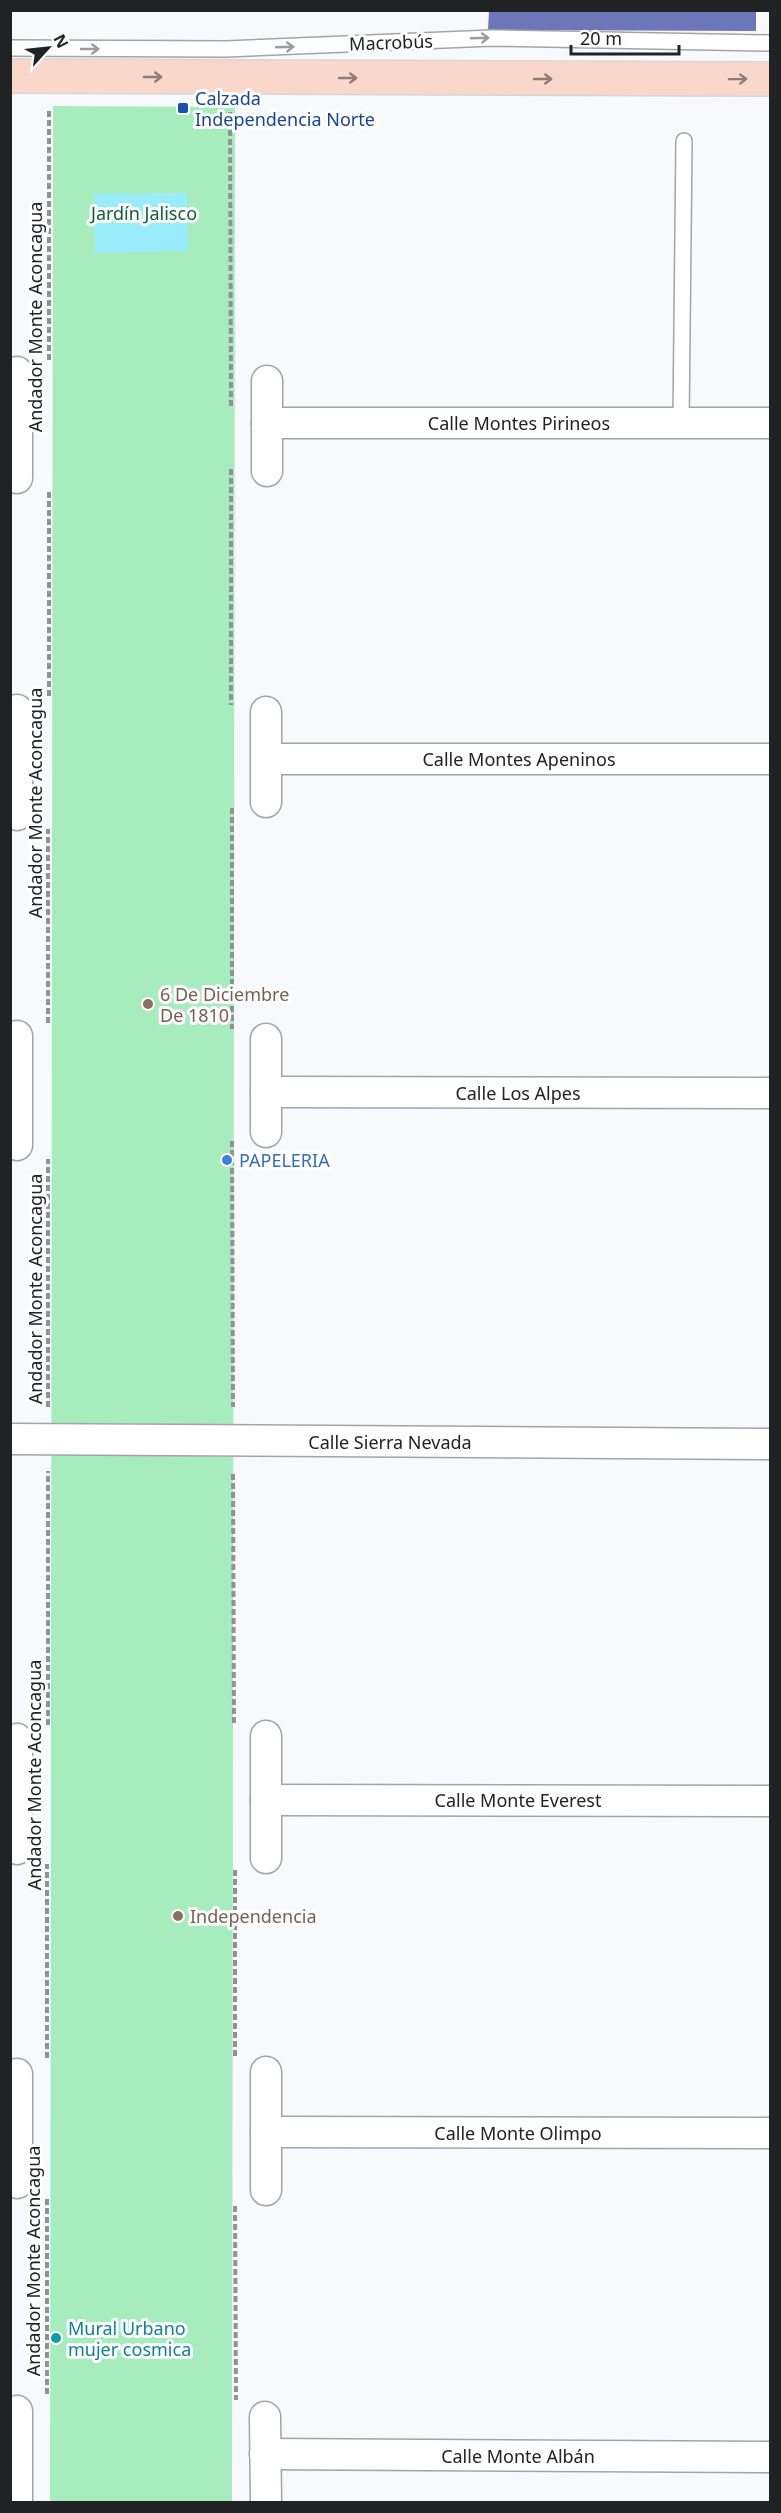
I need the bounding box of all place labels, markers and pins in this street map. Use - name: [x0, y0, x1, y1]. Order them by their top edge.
- place label: Calzada Independencia Norte: [195, 86, 375, 131]
- marker: Calzada Independencia Norte: [176, 101, 190, 115]
- place label: 6 De Diciembre De 1810: [160, 982, 289, 1027]
- marker: 6 De Diciembre De 1810: [141, 997, 155, 1011]
- place label: PAPELERIA: [239, 1148, 330, 1172]
- marker: PAPELERIA: [220, 1153, 234, 1167]
- place label: Independencia: [190, 1904, 317, 1928]
- marker: Independencia: [171, 1909, 185, 1923]
- place label: Mural Urbano mujer cosmica: [68, 2316, 191, 2361]
- marker: Mural Urbano mujer cosmica: [49, 2331, 63, 2345]

